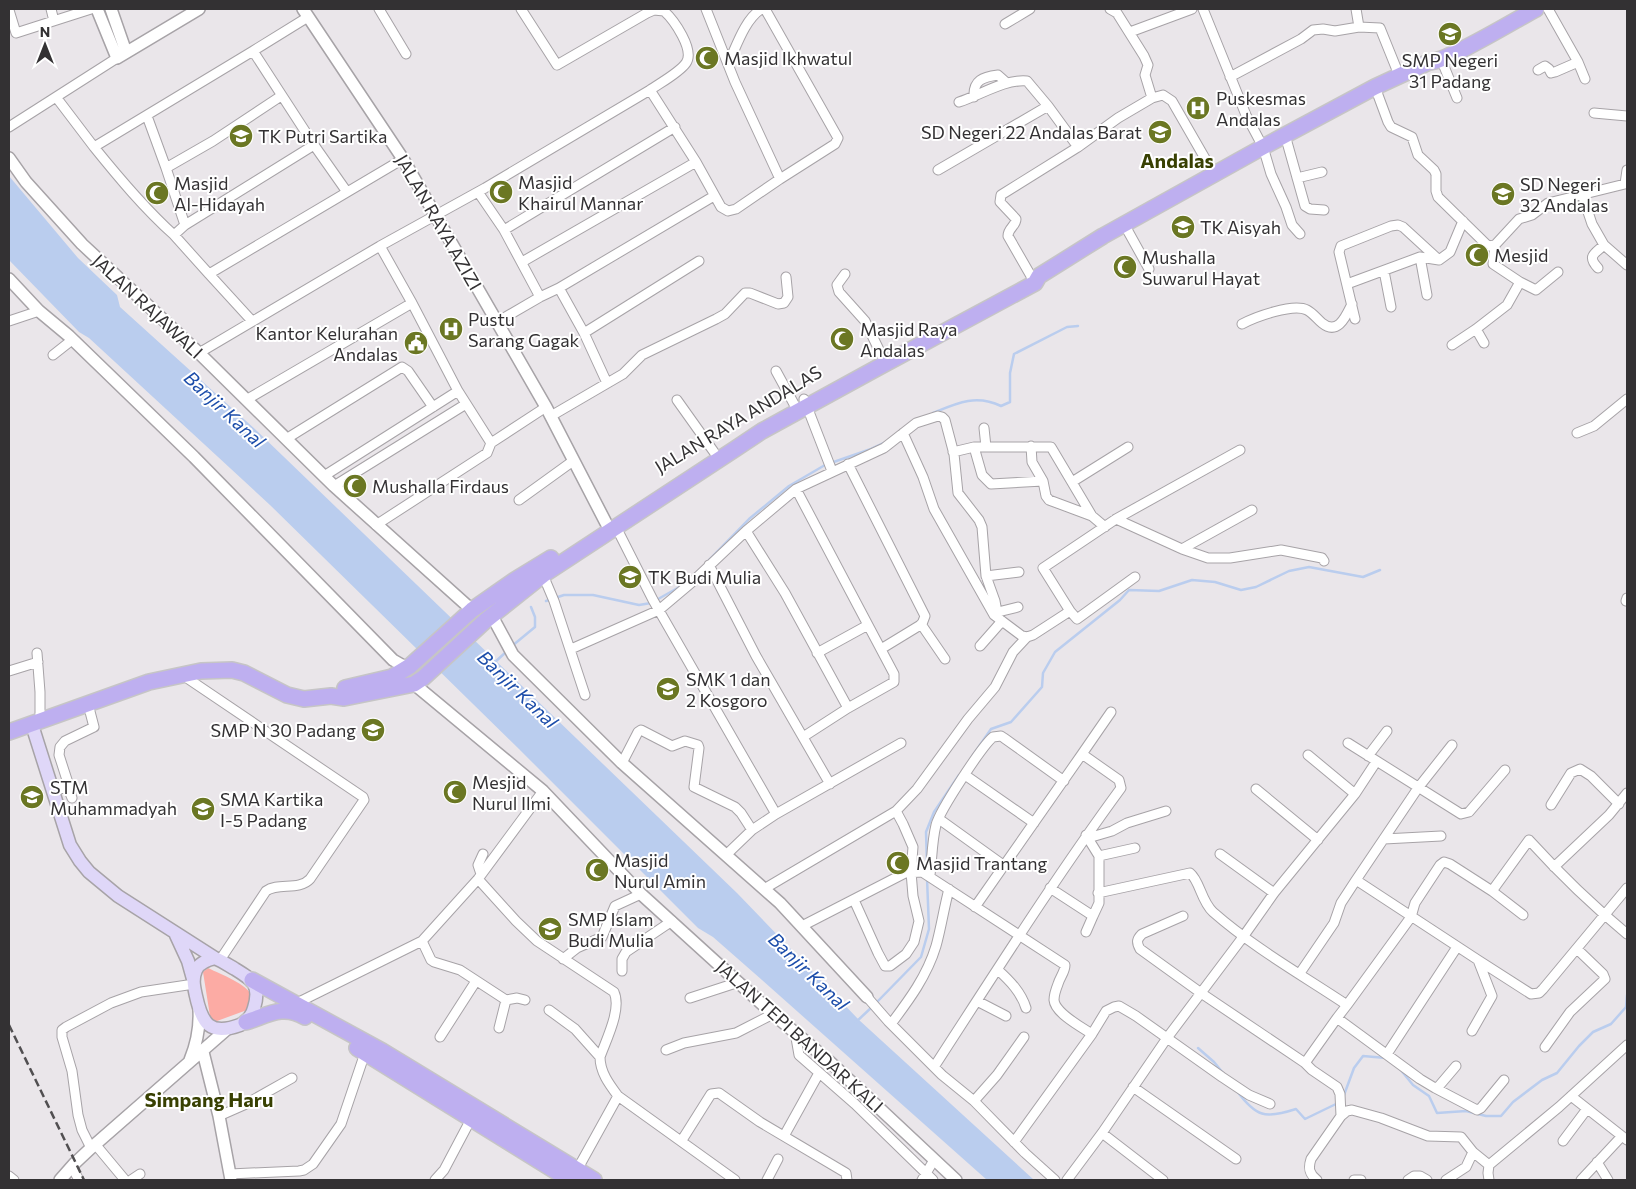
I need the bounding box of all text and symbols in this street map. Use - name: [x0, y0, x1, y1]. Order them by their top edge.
- north arrow: [20, 20, 70, 70]
- school or university icon: SMP Negeri 31 Padang: [1437, 21, 1463, 47]
- text: N: [40, 23, 50, 40]
- mosque icon: Masjid Ikhwatul: [694, 45, 720, 71]
- place label: Masjid Ikhwatul: [724, 47, 852, 69]
- place label: SMP Negeri 31 Padang: [1402, 49, 1498, 92]
- place label: Puskesmas Andalas: [1216, 87, 1306, 130]
- hospital icon: Puskesmas Andalas: [1185, 95, 1211, 121]
- school or university icon: SD Negeri 22 Andalas Barat: [1147, 119, 1173, 145]
- place label: SD Negeri 22 Andalas Barat: [921, 121, 1142, 143]
- school or university icon: TK Putri Sartika: [228, 123, 254, 149]
- place label: TK Putri Sartika: [258, 125, 387, 147]
- district label: Andalas: [1140, 148, 1214, 172]
- street label: JALAN RAYA AZIZI: [391, 150, 487, 294]
- place label: Masjid Khairul Mannar: [518, 171, 643, 214]
- place label: Masjid Al-Hidayah: [174, 172, 265, 215]
- place label: SD Negeri 32 Andalas: [1520, 173, 1608, 216]
- mosque icon: Masjid Khairul Mannar: [488, 179, 514, 205]
- mosque icon: Masjid Al-Hidayah: [144, 180, 170, 206]
- school or university icon: SD Negeri 32 Andalas: [1490, 181, 1516, 207]
- school or university icon: TK Aisyah: [1170, 214, 1196, 240]
- place label: TK Aisyah: [1200, 216, 1281, 238]
- mosque icon: Mesjid: [1464, 242, 1490, 268]
- place label: Mesjid: [1494, 244, 1548, 266]
- place label: Mushalla Suwarul Hayat: [1142, 246, 1260, 289]
- street label: JALAN RAJAWALI: [88, 249, 208, 363]
- mosque icon: Mushalla Suwarul Hayat: [1112, 254, 1138, 280]
- place label: Pustu Sarang Gagak: [468, 308, 580, 351]
- hospital icon: Pustu Sarang Gagak: [438, 316, 464, 342]
- place label: Masjid Raya Andalas: [860, 318, 958, 361]
- place label: Kantor Kelurahan Andalas: [256, 322, 398, 365]
- mosque icon: Masjid Raya Andalas: [829, 326, 855, 352]
- public building icon: Kantor Kelurahan Andalas: [403, 330, 429, 356]
- street label: JALAN RAYA ANDALAS: [651, 360, 825, 478]
- water label: Banjir Kanal: [180, 366, 271, 453]
- mosque icon: Mushalla Firdaus: [342, 473, 368, 499]
- place label: Mushalla Firdaus: [372, 475, 509, 497]
- school or university icon: TK Budi Mulia: [617, 564, 643, 590]
- place label: TK Budi Mulia: [648, 566, 761, 588]
- water label: Banjir Kanal: [473, 645, 564, 734]
- place label: SMK 1 dan 2 Kosgoro: [686, 668, 771, 711]
- school or university icon: SMK 1 dan 2 Kosgoro: [655, 676, 681, 702]
- school or university icon: SMP N 30 Padang: [360, 717, 386, 743]
- place label: SMP N 30 Padang: [210, 719, 356, 741]
- place label: Mesjid Nurul Ilmi: [472, 771, 551, 814]
- place label: STM Muhammadyah: [50, 776, 177, 819]
- mosque icon: Mesjid Nurul Ilmi: [442, 779, 468, 805]
- school or university icon: STM Muhammadyah: [19, 784, 45, 810]
- place label: SMA Kartika I-5 Padang: [220, 788, 324, 831]
- school or university icon: SMA Kartika I-5 Padang: [190, 796, 216, 822]
- place label: Masjid Nurul Amin: [614, 849, 706, 892]
- mosque icon: Masjid Trantang: [885, 850, 911, 876]
- place label: Masjid Trantang: [916, 852, 1048, 874]
- mosque icon: Masjid Nurul Amin: [584, 857, 610, 883]
- place label: SMP Islam Budi Mulia: [568, 908, 654, 951]
- school or university icon: SMP Islam Budi Mulia: [537, 916, 563, 942]
- water label: Banjir Kanal: [764, 927, 855, 1016]
- street label: JALAN TEPI BANDAR KALI: [712, 955, 888, 1117]
- district label: Simpang Haru: [145, 1087, 274, 1111]

